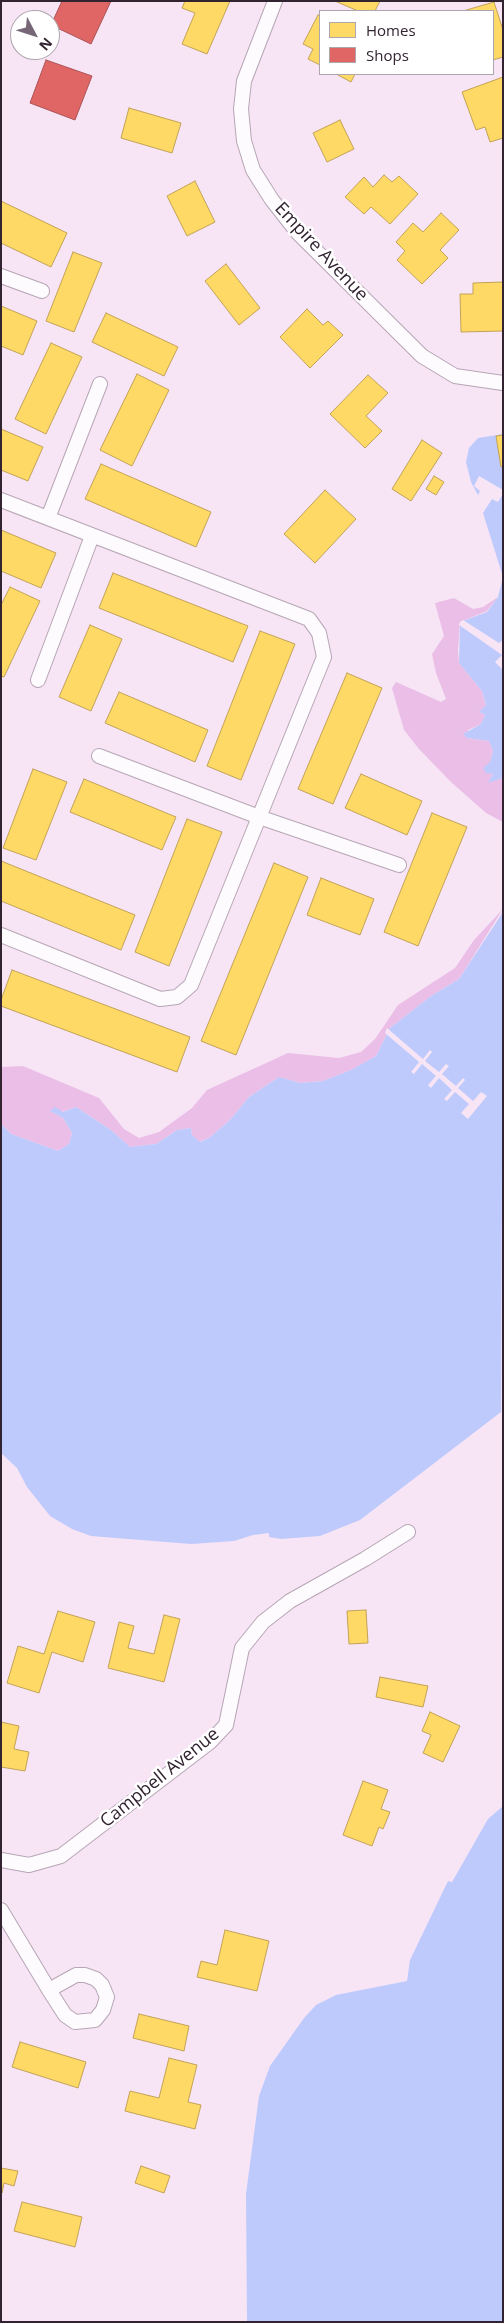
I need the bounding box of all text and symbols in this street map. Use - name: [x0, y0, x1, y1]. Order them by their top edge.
- north arrow: [10, 10, 60, 60]
- legend: [319, 10, 494, 75]
- text: Homes: [366, 20, 416, 40]
- text: N: [35, 34, 57, 55]
- text: Shops: [366, 45, 409, 65]
- street label: Empire Avenue: [270, 198, 372, 306]
- street label: Campbell Avenue: [96, 1723, 224, 1833]

